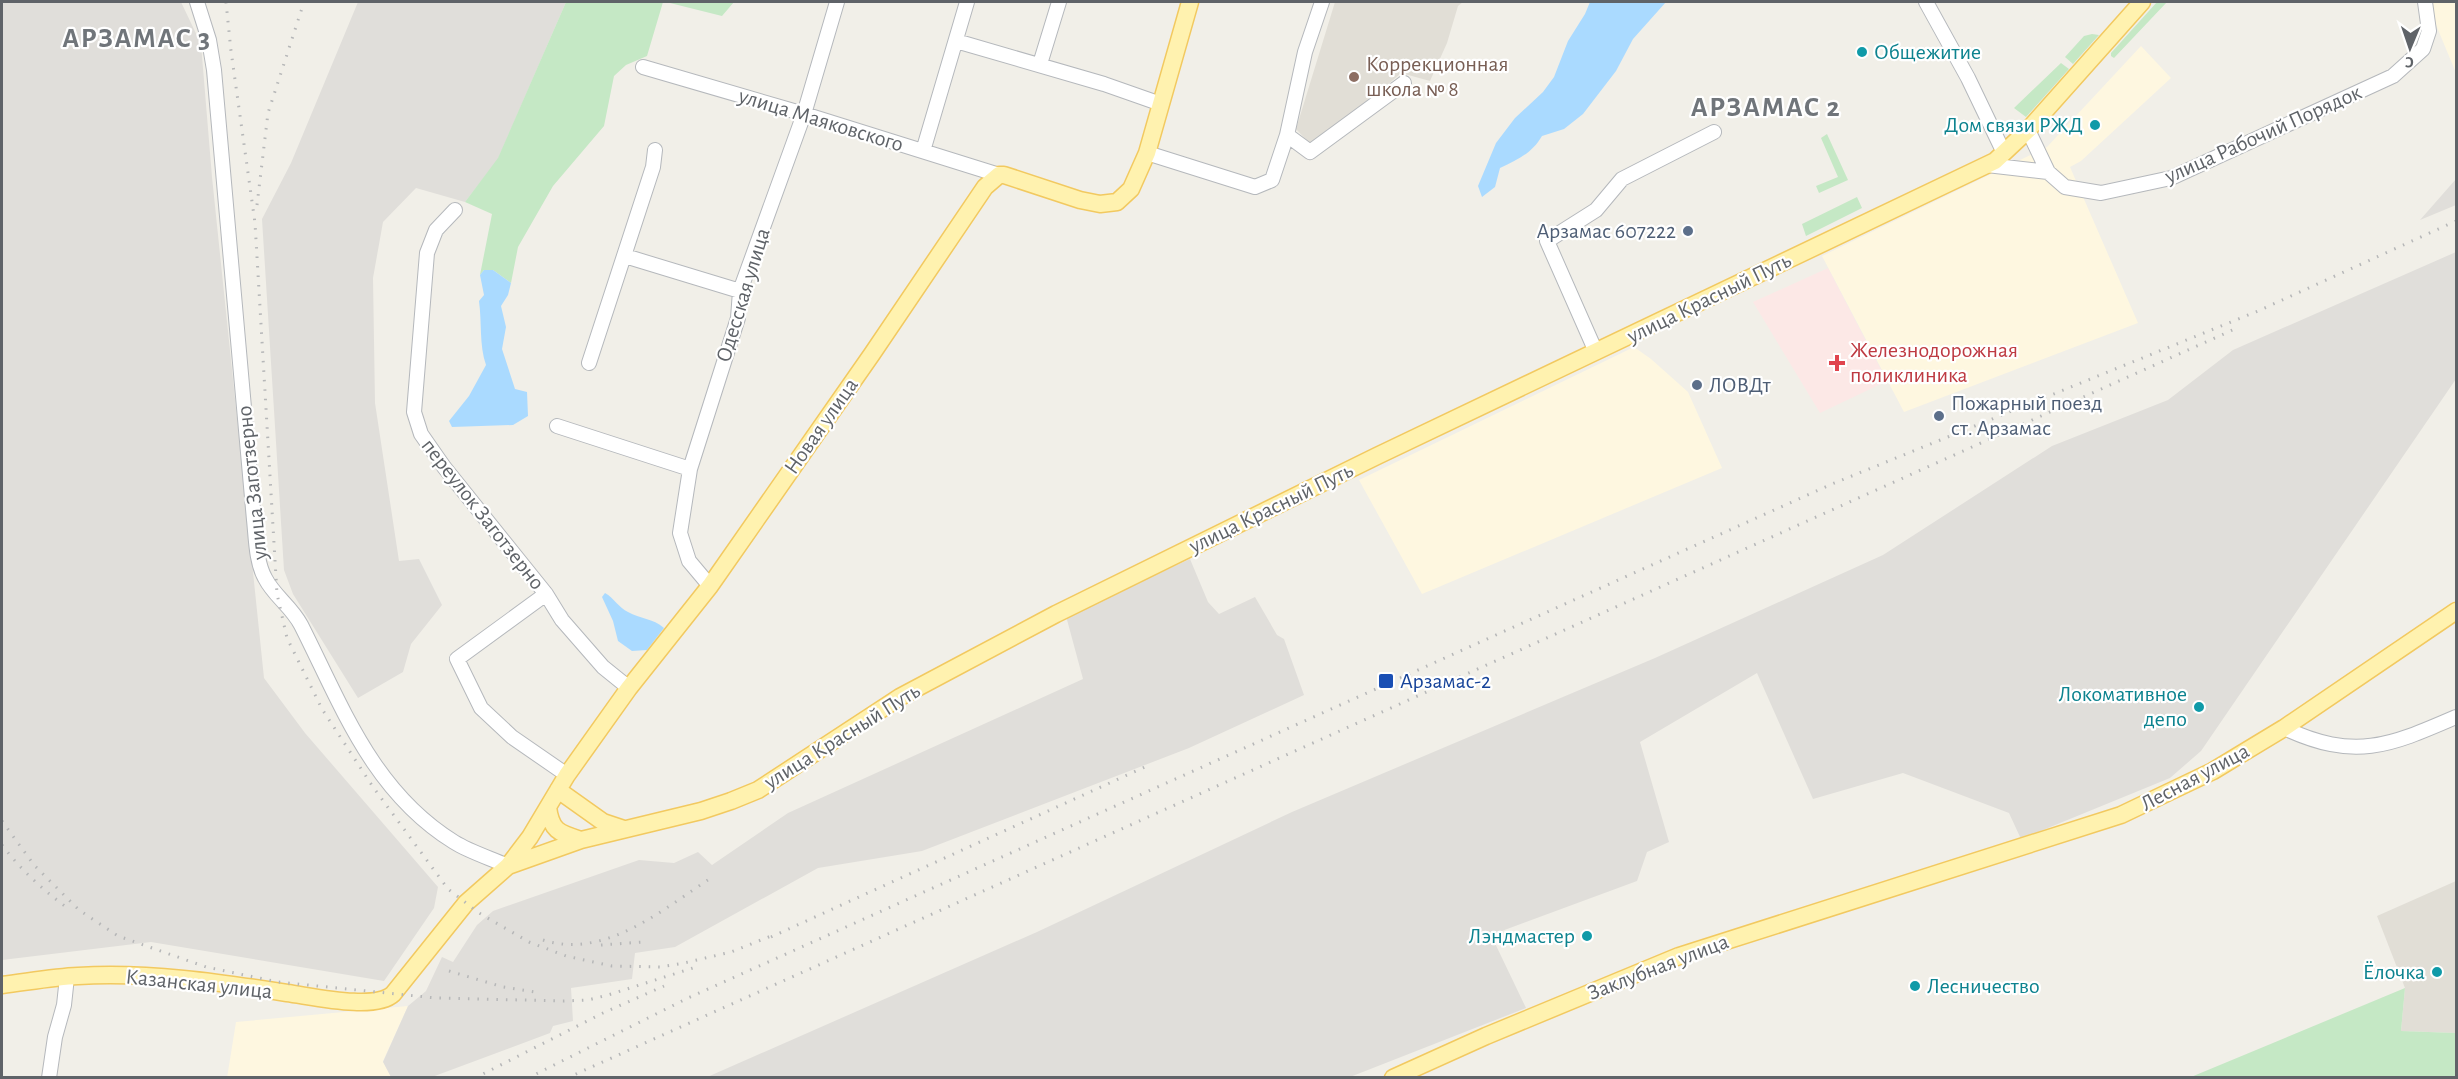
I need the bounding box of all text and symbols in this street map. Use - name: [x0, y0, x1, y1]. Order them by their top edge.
- north arrow: [2380, 18, 2440, 78]
- district label: АРЗАМАС 3: [62, 25, 212, 53]
- place label: Общежитие: [1874, 41, 1981, 63]
- marker: Общежитие: [1855, 45, 1869, 59]
- place label: Коррекционная школа № 8: [1366, 53, 1509, 100]
- text: С: [2405, 54, 2414, 70]
- marker: Коррекционная школа № 8: [1347, 70, 1361, 84]
- street label: улица Рабочий Порядок: [2161, 81, 2365, 188]
- street label: улица Маяковского: [735, 84, 906, 155]
- district label: АРЗАМАС 2: [1691, 94, 1841, 122]
- place label: Дом связи РЖД: [1944, 114, 2083, 136]
- marker: Дом связи РЖД: [2088, 118, 2102, 132]
- place label: Арзамас 607222: [1536, 220, 1676, 242]
- marker: Арзамас 607222: [1681, 224, 1695, 238]
- street label: Одесская улица: [712, 225, 774, 365]
- street label: улица Красный Путь: [1623, 249, 1795, 348]
- place label: Железнодорожная поликлиника: [1850, 339, 2018, 386]
- marker: Железнодорожная поликлиника: [1828, 354, 1846, 372]
- street label: Новая улица: [780, 374, 862, 478]
- place label: ЛОВДт: [1709, 374, 1772, 396]
- marker: ЛОВДт: [1690, 378, 1704, 392]
- place label: Пожарный поезд ст. Арзамас: [1951, 392, 2102, 439]
- street label: улица Заготзерно: [233, 405, 271, 562]
- marker: Пожарный поезд ст. Арзамас: [1932, 409, 1946, 423]
- street label: переулок Заготзерно: [417, 434, 549, 594]
- street label: улица Красный Путь: [1185, 459, 1357, 558]
- place label: Арзамас-2: [1400, 670, 1491, 692]
- marker: Арзамас-2: [1377, 672, 1395, 690]
- street label: улица Красный Путь: [759, 679, 924, 793]
- place label: Локомативное депо: [2059, 683, 2187, 730]
- marker: Локомативное депо: [2192, 700, 2206, 714]
- street label: Лесная улица: [2137, 739, 2253, 815]
- place label: Лэндмастер: [1469, 925, 1575, 947]
- marker: Лэндмастер: [1580, 929, 1594, 943]
- street label: Заклубная улица: [1584, 930, 1732, 1004]
- place label: Ёлочка: [2363, 961, 2425, 983]
- street label: Казанская улица: [125, 965, 273, 1003]
- marker: Ёлочка: [2430, 965, 2444, 979]
- place label: Лесничество: [1927, 975, 2040, 997]
- marker: Лесничество: [1908, 979, 1922, 993]

